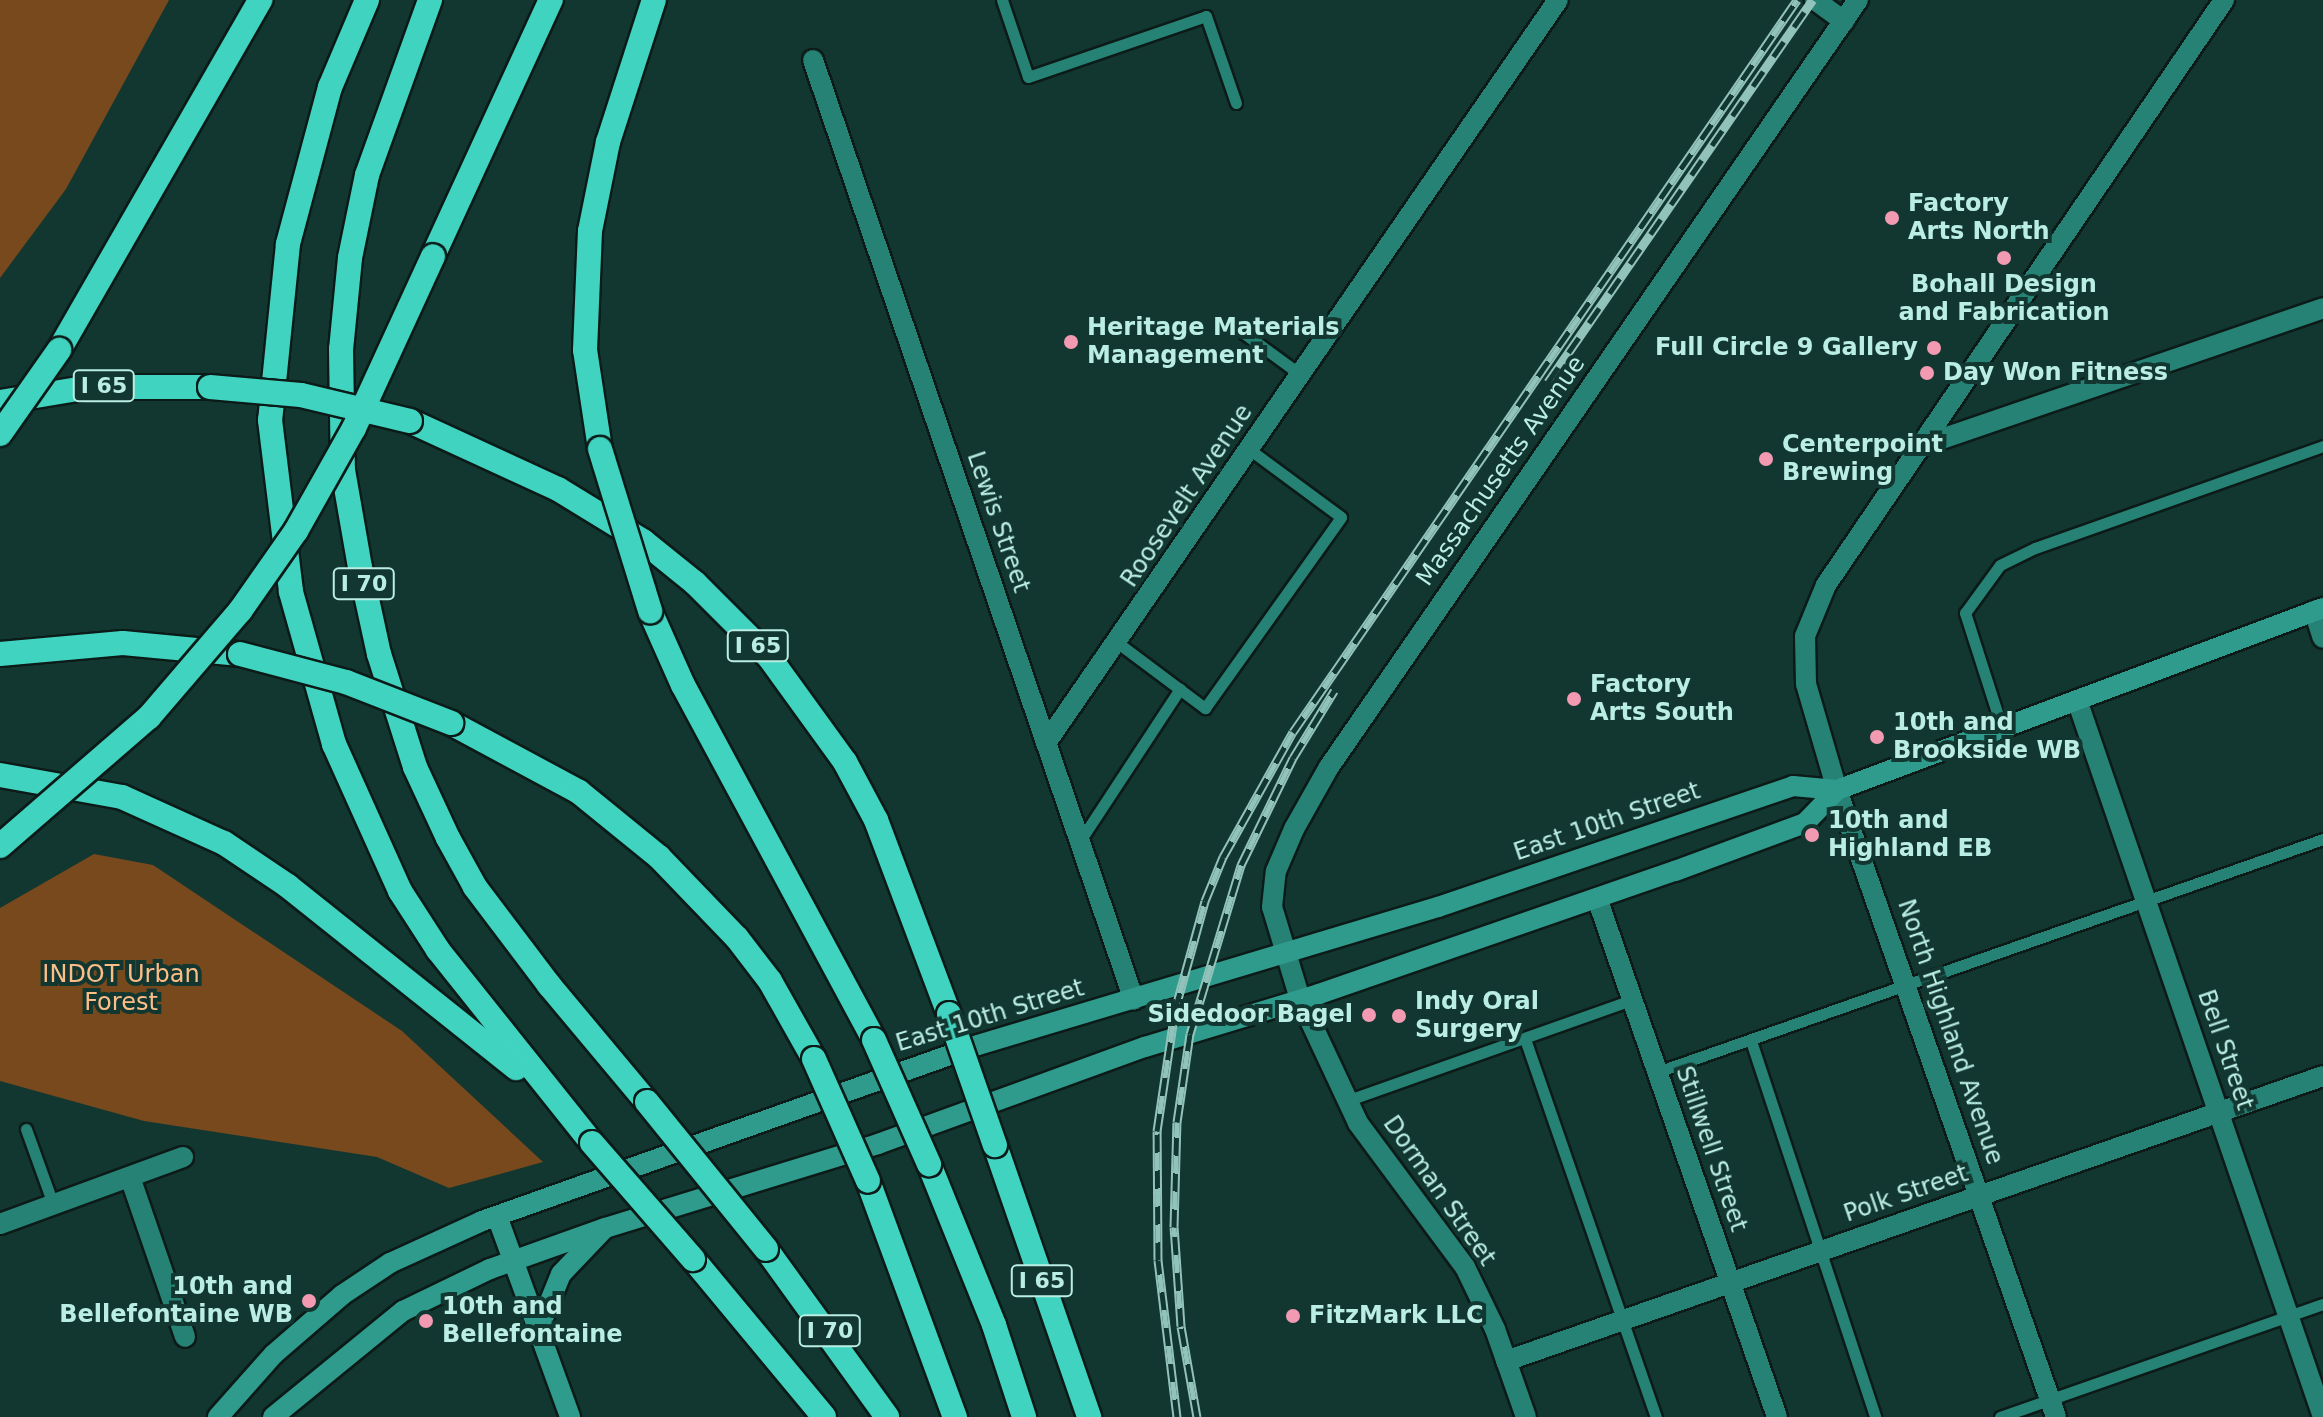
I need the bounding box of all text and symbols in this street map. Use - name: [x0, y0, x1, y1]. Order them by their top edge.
- place label: Factory Arts North: [1908, 190, 2049, 246]
- marker: Factory Arts North: [1883, 209, 1901, 227]
- marker: Bohall Design and Fabrication: [1995, 249, 2013, 267]
- place label: Bohall Design and Fabrication: [1899, 271, 2109, 327]
- place label: Heritage Materials Management: [1087, 314, 1340, 370]
- marker: Heritage Materials Management: [1062, 333, 1080, 351]
- place label: Full Circle 9 Gallery: [1655, 334, 1918, 362]
- marker: Full Circle 9 Gallery: [1925, 339, 1943, 357]
- street label: Massachusetts Avenue: [1411, 350, 1591, 592]
- place label: Day Won Fitness: [1943, 359, 2168, 387]
- marker: Day Won Fitness: [1918, 364, 1936, 382]
- road number: I 65: [72, 368, 136, 404]
- street label: Roosevelt Avenue: [1115, 399, 1259, 593]
- place label: Centerpoint Brewing: [1782, 431, 1943, 487]
- street label: Lewis Street: [960, 448, 1036, 596]
- marker: Centerpoint Brewing: [1757, 450, 1775, 468]
- road number: I 70: [332, 566, 396, 602]
- road number: I 65: [726, 628, 790, 664]
- place label: Factory Arts South: [1590, 671, 1734, 727]
- marker: Factory Arts South: [1565, 690, 1583, 708]
- place label: 10th and Brookside WB: [1893, 709, 2081, 765]
- marker: 10th and Brookside WB: [1868, 728, 1886, 746]
- street label: East 10th Street: [1510, 777, 1704, 867]
- place label: 10th and Highland EB: [1828, 807, 1992, 863]
- marker: 10th and Highland EB: [1803, 826, 1821, 844]
- street label: North Highland Avenue: [1891, 896, 2009, 1168]
- park label: INDOT Urban Forest: [42, 961, 200, 1017]
- street label: East 10th Street: [892, 974, 1088, 1058]
- street label: Bell Street: [2191, 986, 2259, 1114]
- place label: Indy Oral Surgery: [1415, 988, 1539, 1044]
- place label: Sidedoor Bagel: [1148, 1001, 1353, 1029]
- marker: Sidedoor Bagel: [1360, 1006, 1378, 1024]
- marker: Indy Oral Surgery: [1390, 1007, 1408, 1025]
- street label: Stillwell Street: [1669, 1063, 1753, 1235]
- street label: Dorman Street: [1377, 1110, 1501, 1272]
- street label: Polk Street: [1840, 1159, 1972, 1229]
- road number: I 65: [1010, 1263, 1074, 1299]
- place label: 10th and Bellefontaine WB: [59, 1273, 293, 1329]
- marker: 10th and Bellefontaine WB: [300, 1292, 318, 1310]
- place label: 10th and Bellefontaine: [442, 1293, 623, 1349]
- place label: FitzMark LLC: [1309, 1302, 1483, 1330]
- marker: FitzMark LLC: [1284, 1307, 1302, 1325]
- marker: 10th and Bellefontaine: [417, 1312, 435, 1330]
- road number: I 70: [798, 1313, 862, 1349]

